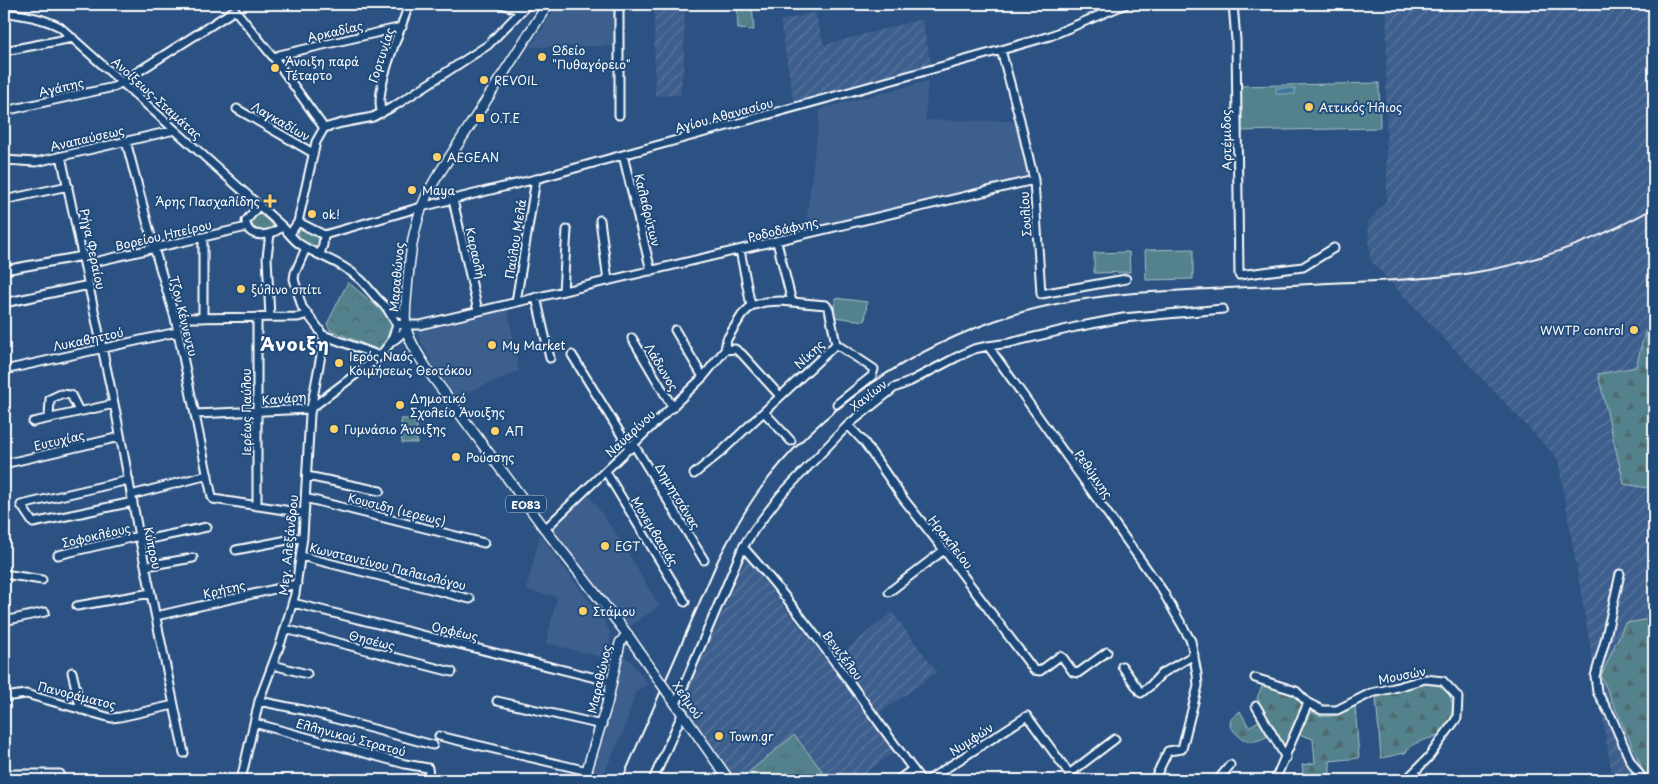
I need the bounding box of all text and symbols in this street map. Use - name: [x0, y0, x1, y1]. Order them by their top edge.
- street label: Αρκαδίας: [305, 16, 365, 46]
- street label: Γορτυνίας: [364, 25, 398, 85]
- place label: Ωδείο "Πυθαγόρειο": [552, 41, 631, 73]
- marker: Ωδείο "Πυθαγόρειο": [536, 51, 548, 63]
- place label: Άνοιξη παρά Τέταρτο: [285, 52, 359, 84]
- street label: Ανοίξεως-Σταμάτας: [108, 53, 206, 143]
- marker: Άνοιξη παρά Τέταρτο: [269, 62, 281, 74]
- place label: REVOIL: [494, 71, 538, 89]
- street label: Αγάπης: [37, 73, 85, 101]
- marker: REVOIL: [478, 74, 490, 86]
- street label: Αγίου Αθανασίου: [673, 93, 775, 137]
- street label: Λαγκαδίων: [248, 97, 314, 145]
- place label: Αττικός Ήλιος: [1319, 98, 1402, 116]
- marker: Αττικός Ήλιος: [1303, 101, 1315, 113]
- place label: Ο.Τ.Ε: [490, 109, 520, 127]
- street label: Αρτέμιδος: [1216, 109, 1236, 171]
- marker: Ο.Τ.Ε: [474, 112, 486, 124]
- street label: Αναπαύσεως: [48, 121, 126, 155]
- place label: AEGEAN: [447, 148, 499, 166]
- marker: AEGEAN: [431, 151, 443, 163]
- street label: Καλαβρύτων: [630, 172, 666, 248]
- place label: Maya: [422, 181, 455, 199]
- marker: Maya: [406, 184, 418, 196]
- street label: Σουλίου: [1014, 191, 1036, 237]
- place label: Άρης Πασχαλίδης: [155, 192, 260, 210]
- marker: Άρης Πασχαλίδης: [264, 195, 276, 207]
- street label: Παύλου Μελά: [500, 198, 530, 280]
- place label: ok!: [322, 205, 340, 223]
- street label: Ρήγα Φεραίου: [76, 207, 110, 291]
- marker: ok!: [306, 208, 318, 220]
- street label: Ροδοδάφνης: [746, 212, 820, 246]
- street label: Βορείου Ηπείρου: [113, 215, 213, 255]
- street label: Καραολή: [461, 225, 491, 281]
- street label: Μαραθώνος: [384, 241, 408, 313]
- street label: Τζον Κέννεντυ: [165, 274, 203, 358]
- place label: ξύλινο σπίτι: [251, 280, 322, 298]
- marker: ξύλινο σπίτι: [235, 283, 247, 295]
- place label: WWTP control: [1540, 321, 1624, 339]
- street label: Λυκαβηττού: [51, 323, 125, 355]
- marker: WWTP control: [1628, 324, 1640, 336]
- district label: Άνοιξη: [260, 330, 330, 357]
- street label: Νίκης: [790, 335, 828, 373]
- place label: My Market: [502, 336, 565, 354]
- marker: My Market: [486, 339, 498, 351]
- street label: Λάδωνος: [641, 340, 683, 394]
- place label: Ιερός Ναός Κοιμήσεως Θεοτόκου: [349, 347, 472, 379]
- marker: Ιερός Ναός Κοιμήσεως Θεοτόκου: [333, 357, 345, 369]
- street label: Ιερέως Παύλου: [237, 368, 255, 456]
- street label: Χανίων: [846, 375, 890, 415]
- street label: Κανάρη: [261, 387, 307, 409]
- place label: Δημοτικό Σχολείο Άνοιξης: [410, 389, 505, 421]
- marker: Δημοτικό Σχολείο Άνοιξης: [394, 399, 406, 411]
- street label: Ναυαρίνου: [601, 405, 659, 461]
- place label: Γυμνάσιο Άνοιξης: [344, 420, 446, 438]
- place label: ΑΠ: [505, 422, 524, 440]
- marker: Γυμνάσιο Άνοιξης: [328, 423, 340, 435]
- street label: Ευτυχίας: [32, 425, 86, 455]
- marker: ΑΠ: [489, 425, 501, 437]
- street label: Ρεθύμνης: [1071, 446, 1117, 502]
- place label: Ρούσσης: [466, 448, 514, 466]
- marker: Ρούσσης: [450, 451, 462, 463]
- street label: Δημητσάνας: [651, 459, 705, 533]
- street label: Κουσιδη (ιερεως): [346, 488, 448, 530]
- street label: Μονεμβασιάς: [627, 493, 683, 569]
- street label: Μεγ. Αλεξάνδρου: [274, 494, 302, 596]
- road number: ΕΟ83: [506, 496, 546, 512]
- street label: Ηρακλείου: [924, 511, 978, 573]
- street label: Σοφοκλέους: [60, 518, 132, 552]
- street label: Κύπρου: [140, 525, 166, 571]
- place label: EGT: [615, 537, 641, 555]
- street label: Κωνσταντίνου Παλαιολόγου: [308, 538, 468, 594]
- marker: EGT: [599, 540, 611, 552]
- street label: Κρήτης: [201, 575, 247, 603]
- place label: Στάμου: [593, 602, 636, 620]
- marker: Στάμου: [577, 605, 589, 617]
- street label: Ορφέως: [430, 617, 480, 645]
- street label: Θησέως: [347, 626, 397, 654]
- street label: Βενιζέλου: [818, 626, 868, 684]
- street label: Μαραθώνος: [582, 643, 616, 715]
- street label: Μουσών: [1377, 662, 1427, 688]
- street label: Πανοράματος: [36, 677, 118, 713]
- street label: Χελμού: [669, 678, 708, 723]
- street label: Ελληνικού Στρατού: [294, 714, 408, 760]
- street label: Νυμφών: [946, 718, 996, 760]
- place label: Town.gr: [729, 727, 774, 745]
- marker: Town.gr: [713, 730, 725, 742]

